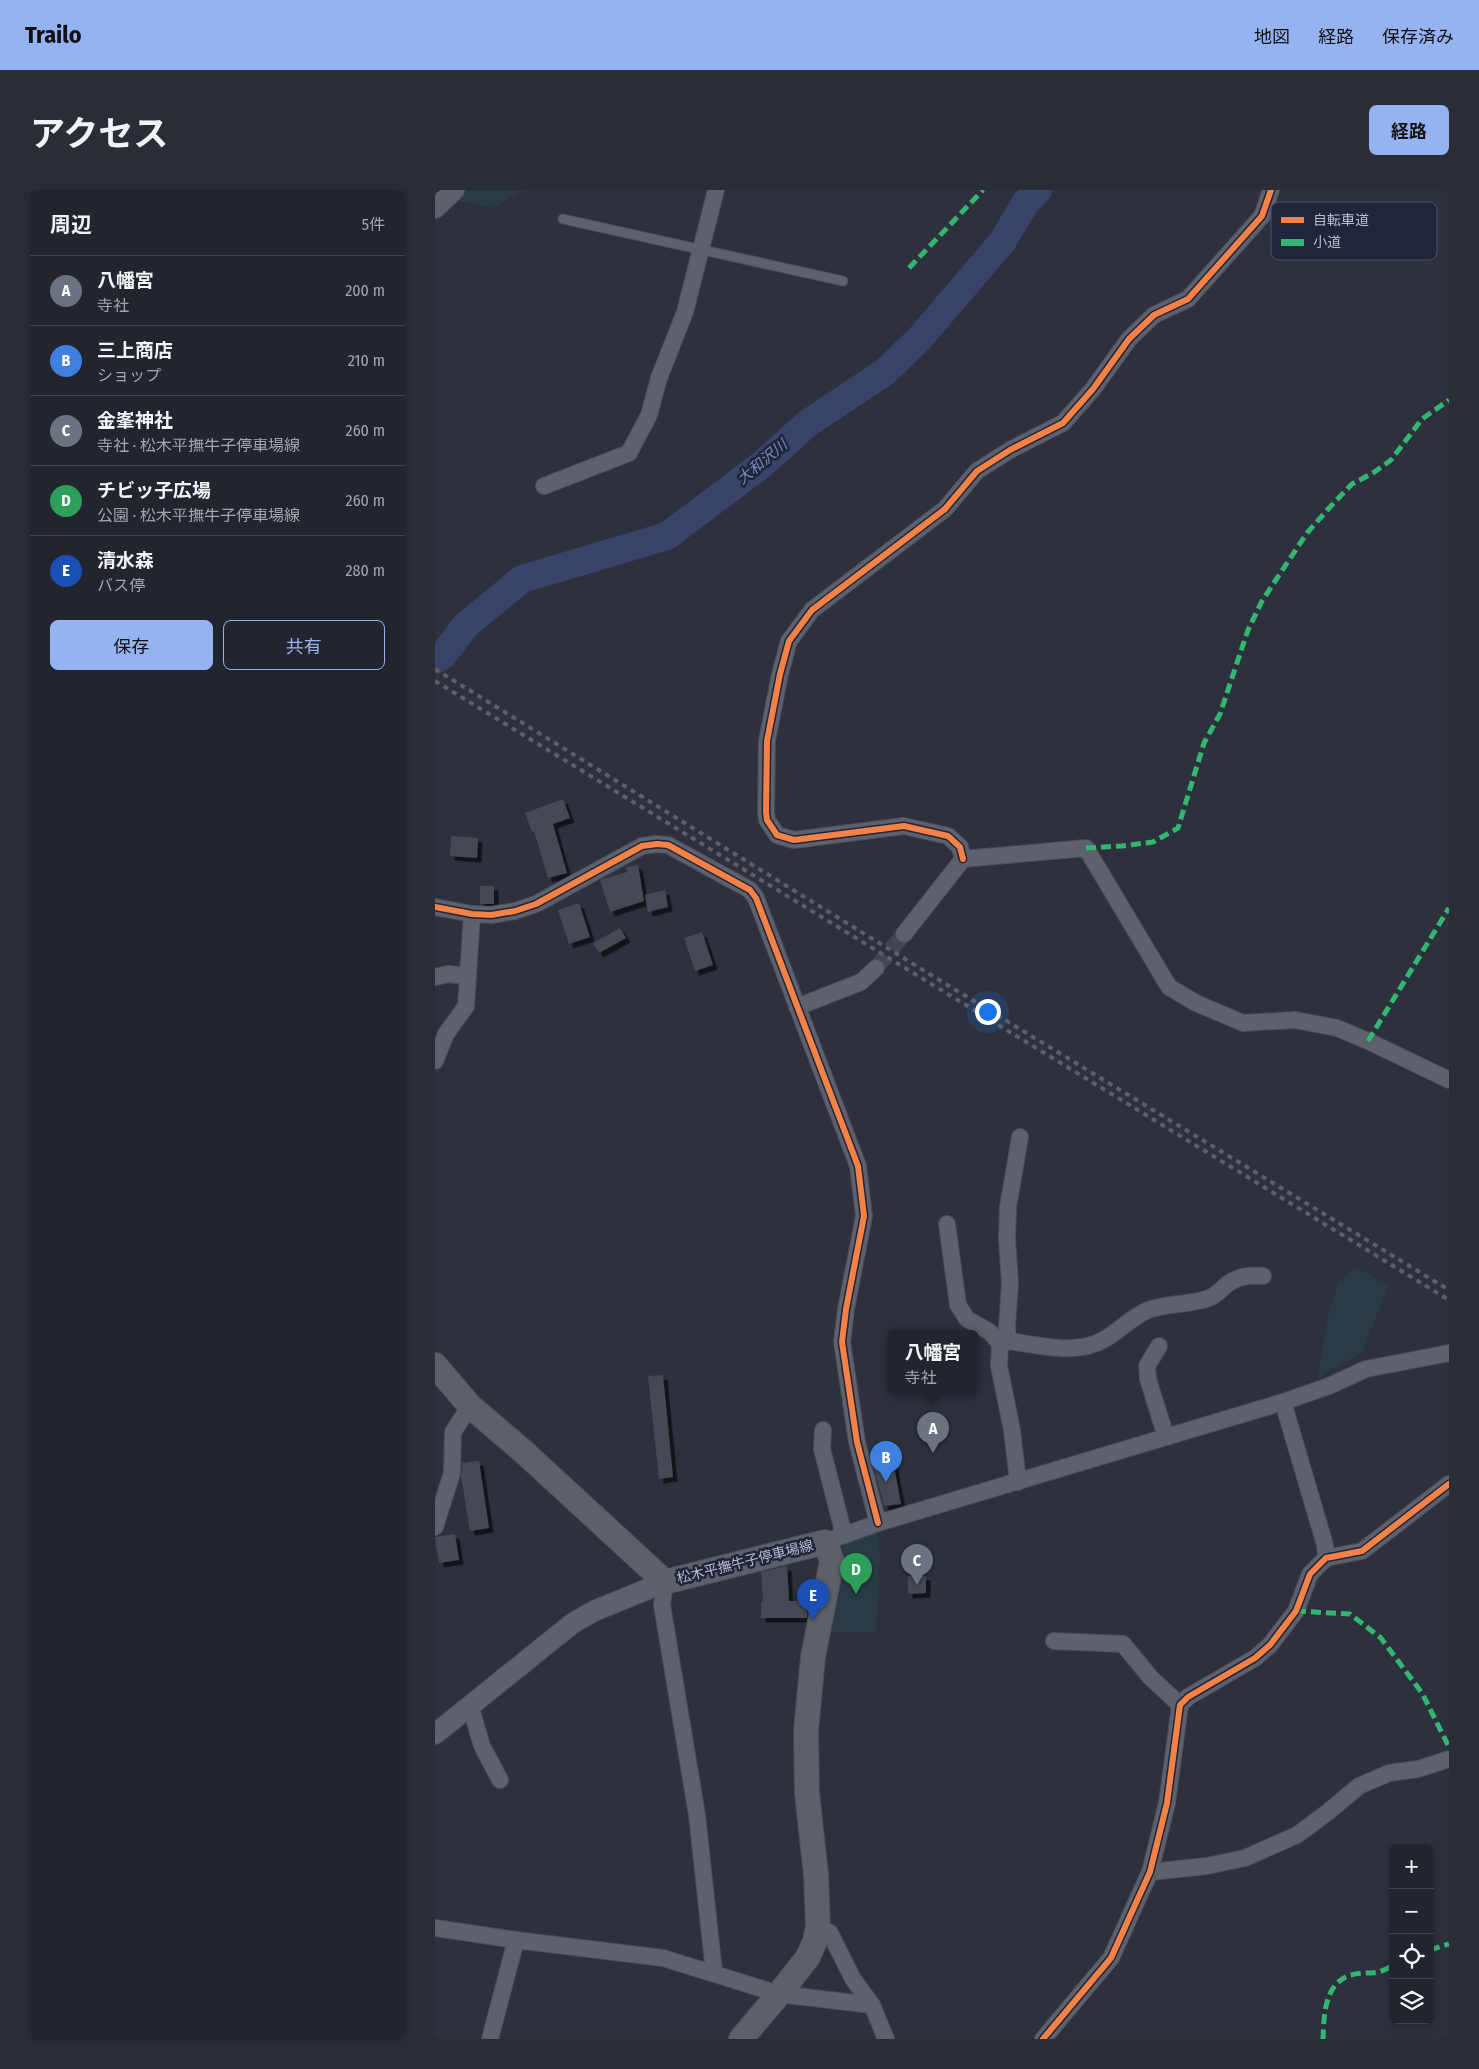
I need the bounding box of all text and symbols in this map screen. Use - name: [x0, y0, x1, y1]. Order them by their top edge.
- text: Trailo: [25, 21, 82, 49]
- text: 地図: [1254, 26, 1290, 48]
- text: 経路: [1318, 26, 1354, 48]
- text: 保存済み: [1382, 26, 1454, 48]
- button: 経路: [1369, 105, 1449, 155]
- text: アクセス: [30, 113, 168, 155]
- legend: [1271, 202, 1437, 260]
- text: 周辺: [50, 212, 92, 238]
- text: 自転車道: [1313, 212, 1369, 229]
- text: 5件: [362, 215, 385, 234]
- text: 小道: [1313, 234, 1341, 251]
- text: 八幡宮: [97, 269, 154, 292]
- text: A: [62, 281, 70, 300]
- text: 200 m: [345, 281, 385, 300]
- text: 寺社: [97, 296, 129, 315]
- text: 三上商店: [97, 339, 173, 362]
- text: B: [62, 351, 70, 370]
- text: 210 m: [348, 351, 385, 370]
- text: ショップ: [97, 366, 161, 385]
- text: 金峯神社: [97, 409, 173, 432]
- text: C: [62, 421, 70, 440]
- text: 260 m: [346, 421, 385, 440]
- water label: 大和沢川: [733, 435, 792, 488]
- text: 寺社 · 松木平撫牛子停車場線: [97, 436, 300, 455]
- text: チビッ子広場: [97, 479, 211, 502]
- text: D: [61, 491, 71, 510]
- text: 260 m: [346, 491, 385, 510]
- text: 公園 · 松木平撫牛子停車場線: [97, 506, 300, 525]
- text: 清水森: [97, 549, 154, 572]
- text: E: [62, 561, 70, 580]
- text: 280 m: [346, 561, 385, 580]
- text: バス停: [97, 576, 145, 595]
- button: 保存: [50, 620, 213, 670]
- button: 共有: [223, 620, 385, 670]
- your location: [975, 999, 1001, 1025]
- popup: [887, 1330, 979, 1395]
- text: 八幡宮: [904, 1341, 962, 1364]
- text: 寺社: [904, 1368, 937, 1387]
- pin: A: [917, 1412, 949, 1453]
- pin: B: [870, 1441, 902, 1482]
- street label: 松木平撫牛子停車場線: [675, 1537, 815, 1587]
- pin: C: [901, 1544, 933, 1585]
- pin: D: [840, 1553, 872, 1594]
- pin: E: [797, 1579, 829, 1620]
- map controls: [1389, 1844, 1434, 2024]
- button: +: [1389, 1844, 1434, 1889]
- button: −: [1389, 1889, 1434, 1934]
- button: locate: [1389, 1934, 1434, 1979]
- button: layers: [1389, 1979, 1434, 2024]

